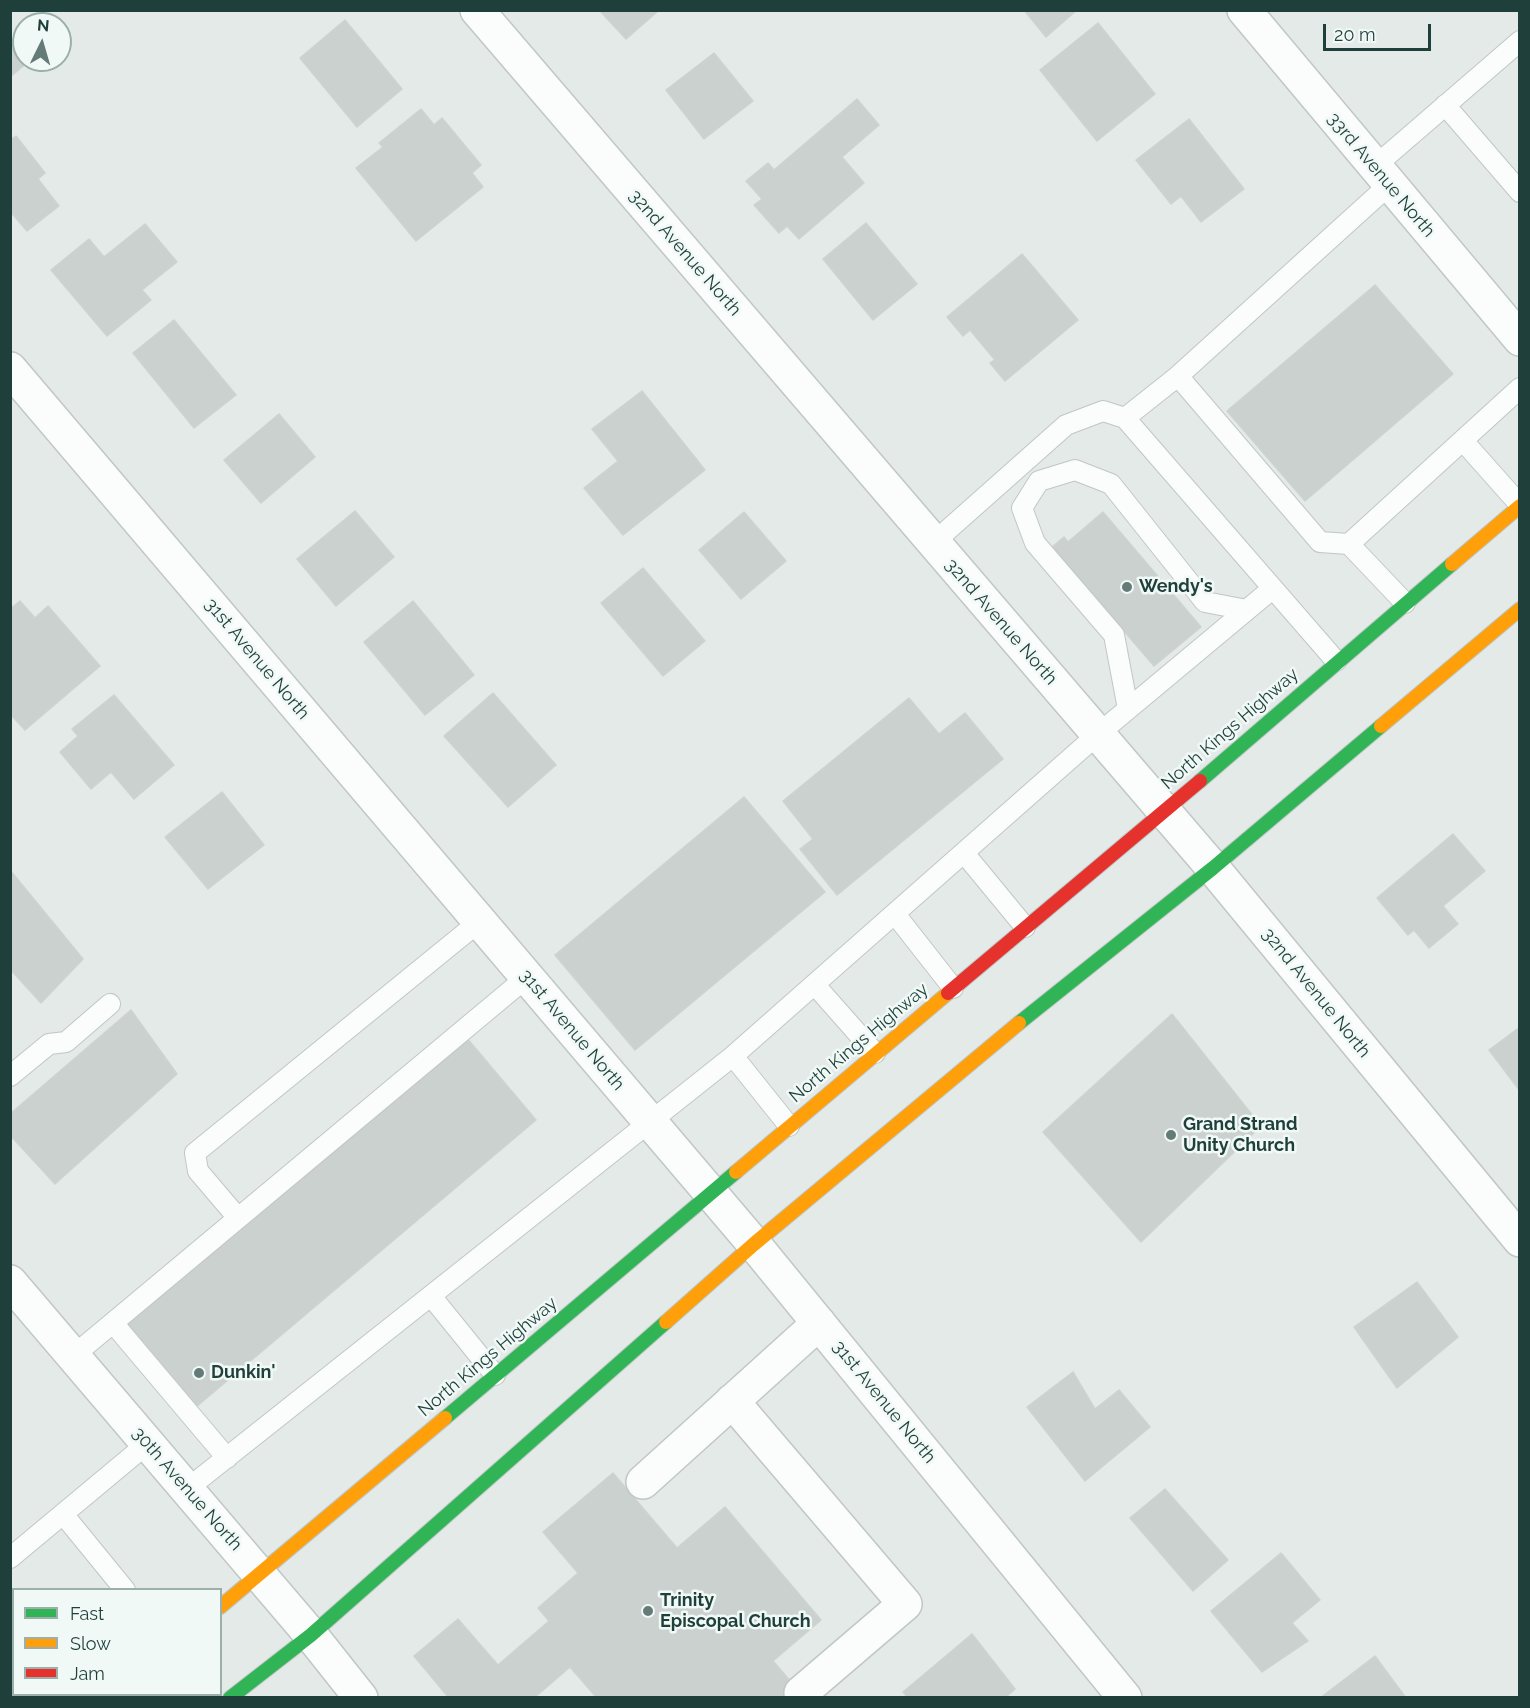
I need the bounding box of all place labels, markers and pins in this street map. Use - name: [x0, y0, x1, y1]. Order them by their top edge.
- place label: Wendy's: [1139, 576, 1213, 598]
- marker: Wendy's: [1120, 580, 1134, 594]
- place label: Grand Strand Unity Church: [1183, 1114, 1298, 1156]
- marker: Grand Strand Unity Church: [1164, 1128, 1178, 1142]
- place label: Dunkin': [211, 1362, 275, 1384]
- marker: Dunkin': [192, 1366, 206, 1380]
- place label: Trinity Episcopal Church: [660, 1590, 811, 1632]
- marker: Trinity Episcopal Church: [641, 1604, 655, 1618]

